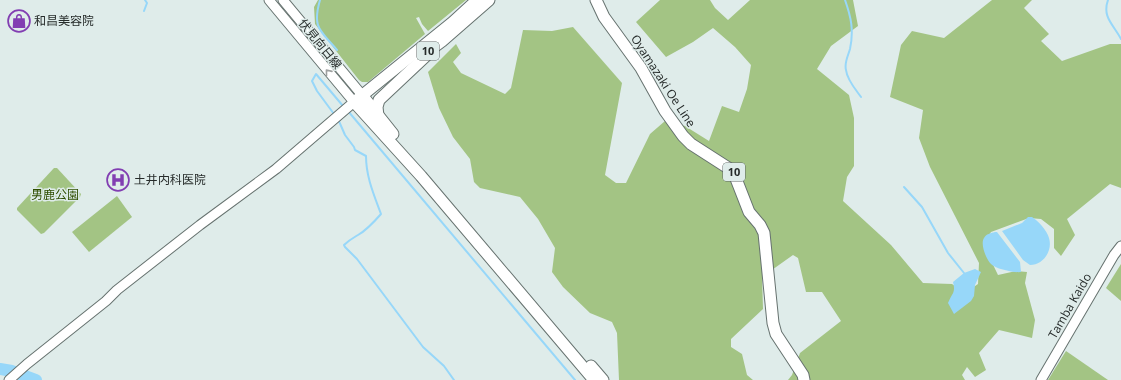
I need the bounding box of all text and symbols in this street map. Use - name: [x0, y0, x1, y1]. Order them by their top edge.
- shop icon: 和昌美容院: [6, 8, 32, 34]
- place label: 和昌美容院: [34, 12, 94, 29]
- street label: 伏見向日線: [295, 15, 346, 72]
- street label: Oyamazaki Oe Line: [627, 31, 700, 130]
- road number: 10: [417, 42, 439, 60]
- one-way arrow: [326, 70, 333, 77]
- road number: 10: [723, 163, 745, 181]
- hospital icon: 土井内科医院: [105, 167, 131, 193]
- place label: 土井内科医院: [134, 171, 206, 188]
- park label: 男鹿公園: [31, 186, 79, 203]
- street label: Tamba Kaido: [1044, 270, 1095, 342]

